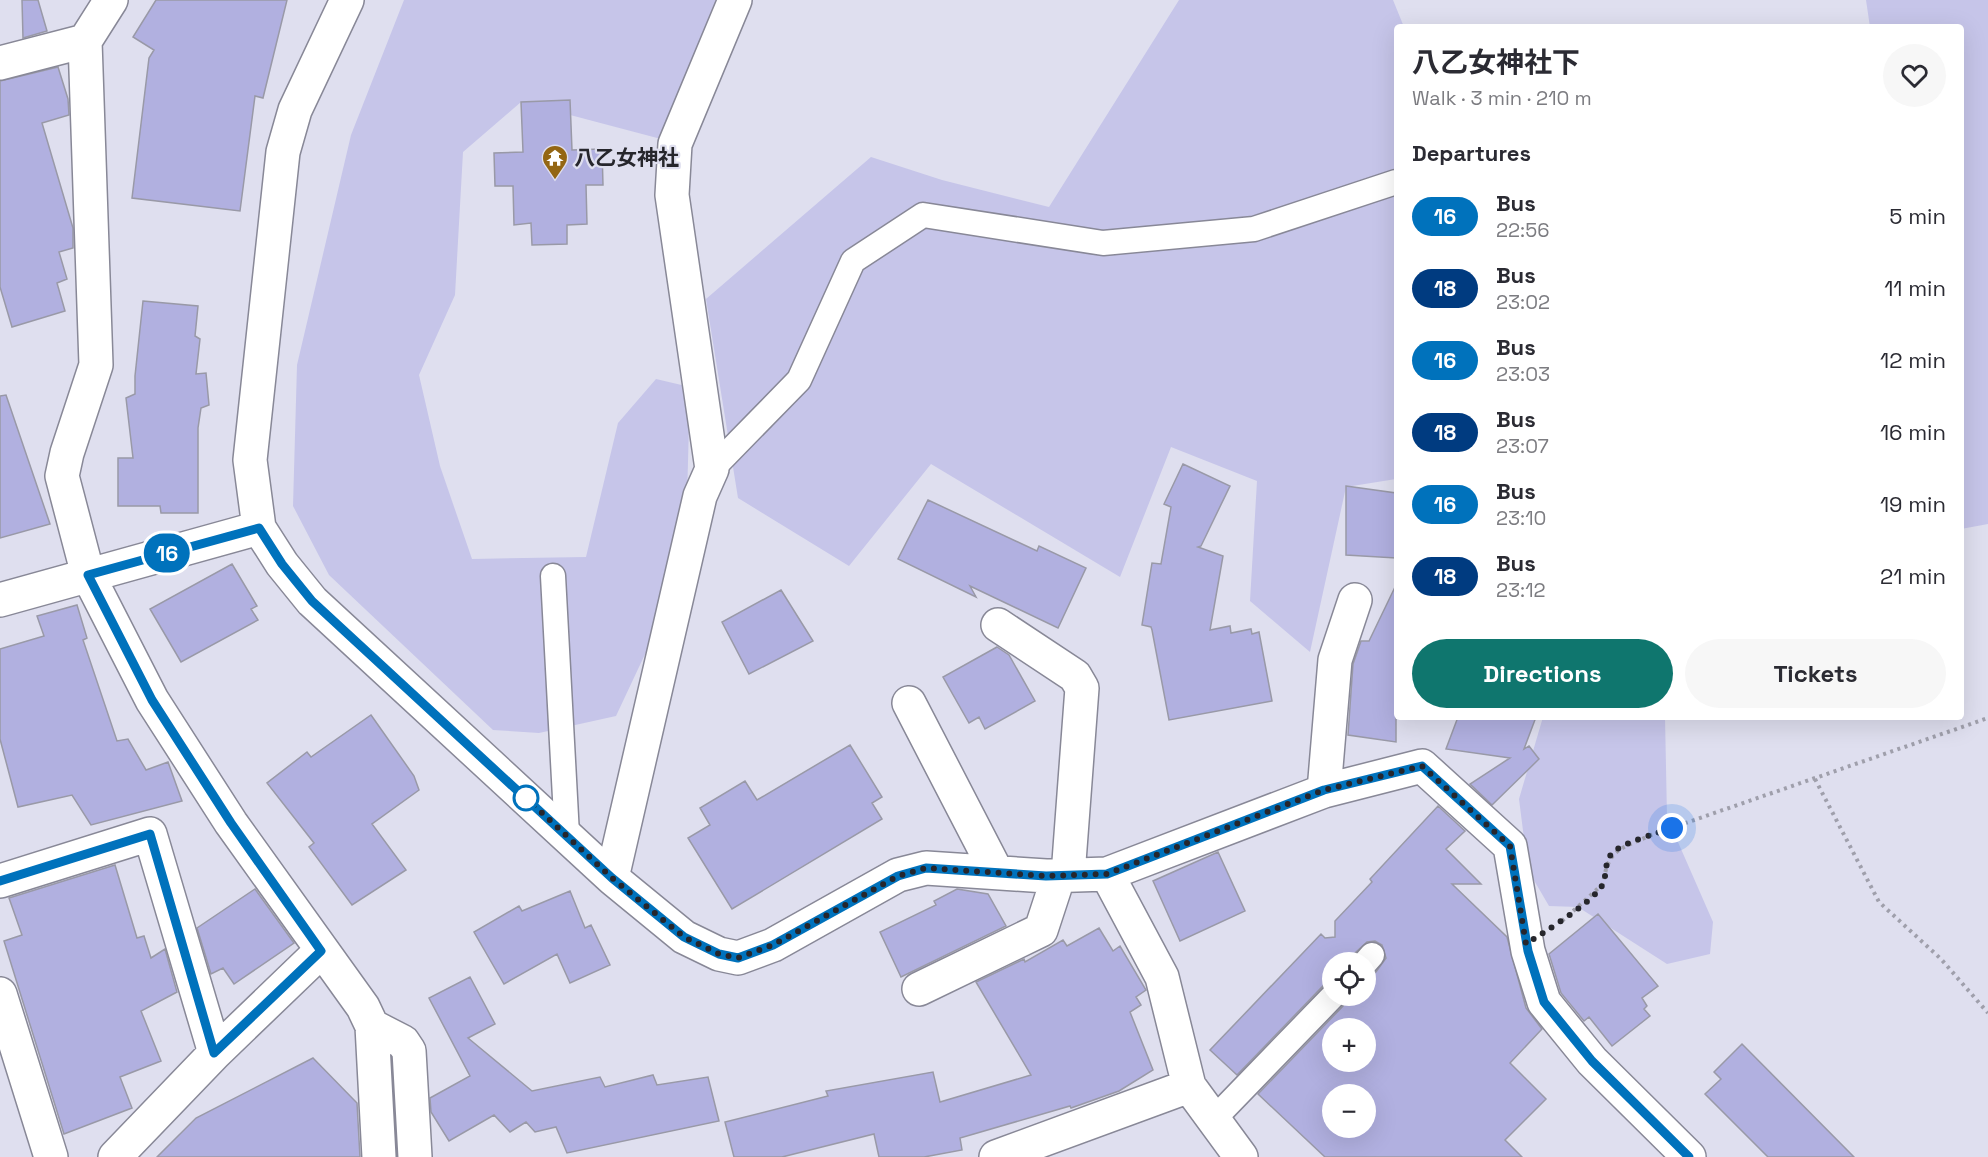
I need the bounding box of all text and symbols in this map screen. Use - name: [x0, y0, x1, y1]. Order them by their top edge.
- text: 八乙女神社下: [1412, 44, 1580, 80]
- button: heart: [1883, 44, 1946, 107]
- text: Walk · 3 min · 210 m: [1412, 85, 1592, 111]
- text: Departures: [1412, 139, 1531, 167]
- temple icon: 八乙女神社: [540, 143, 570, 181]
- place label: 八乙女神社: [574, 144, 679, 171]
- text: Bus: [1496, 189, 1536, 217]
- text: 5 min: [1889, 202, 1946, 230]
- text: 16: [1434, 203, 1456, 230]
- text: 22:56: [1496, 217, 1549, 243]
- text: Bus: [1496, 261, 1536, 289]
- text: 11 min: [1884, 274, 1946, 302]
- text: 18: [1434, 275, 1456, 302]
- text: 23:02: [1496, 289, 1550, 315]
- text: Bus: [1496, 333, 1536, 361]
- text: 12 min: [1880, 346, 1946, 374]
- text: 16: [1434, 347, 1456, 374]
- text: 23:03: [1496, 361, 1550, 387]
- text: Bus: [1496, 405, 1536, 433]
- text: 16 min: [1880, 418, 1946, 446]
- text: 18: [1434, 419, 1456, 446]
- text: 23:07: [1496, 433, 1549, 459]
- text: Bus: [1496, 477, 1536, 505]
- text: 19 min: [1880, 490, 1946, 518]
- text: 16: [1434, 491, 1456, 518]
- text: 23:10: [1496, 505, 1546, 531]
- line badge: 16: [140, 534, 194, 572]
- text: 16: [156, 540, 178, 567]
- text: Bus: [1496, 549, 1536, 577]
- text: 21 min: [1880, 562, 1946, 590]
- text: 18: [1434, 563, 1456, 590]
- text: 23:12: [1496, 577, 1546, 603]
- button: Directions: [1412, 639, 1673, 708]
- button: Tickets: [1685, 639, 1946, 708]
- unlabelled marker: [513, 785, 539, 811]
- your location: [1657, 813, 1687, 843]
- map controls: [1322, 952, 1376, 1138]
- button: locate: [1322, 952, 1376, 1006]
- button: +: [1322, 1018, 1376, 1072]
- button: −: [1322, 1084, 1376, 1138]

